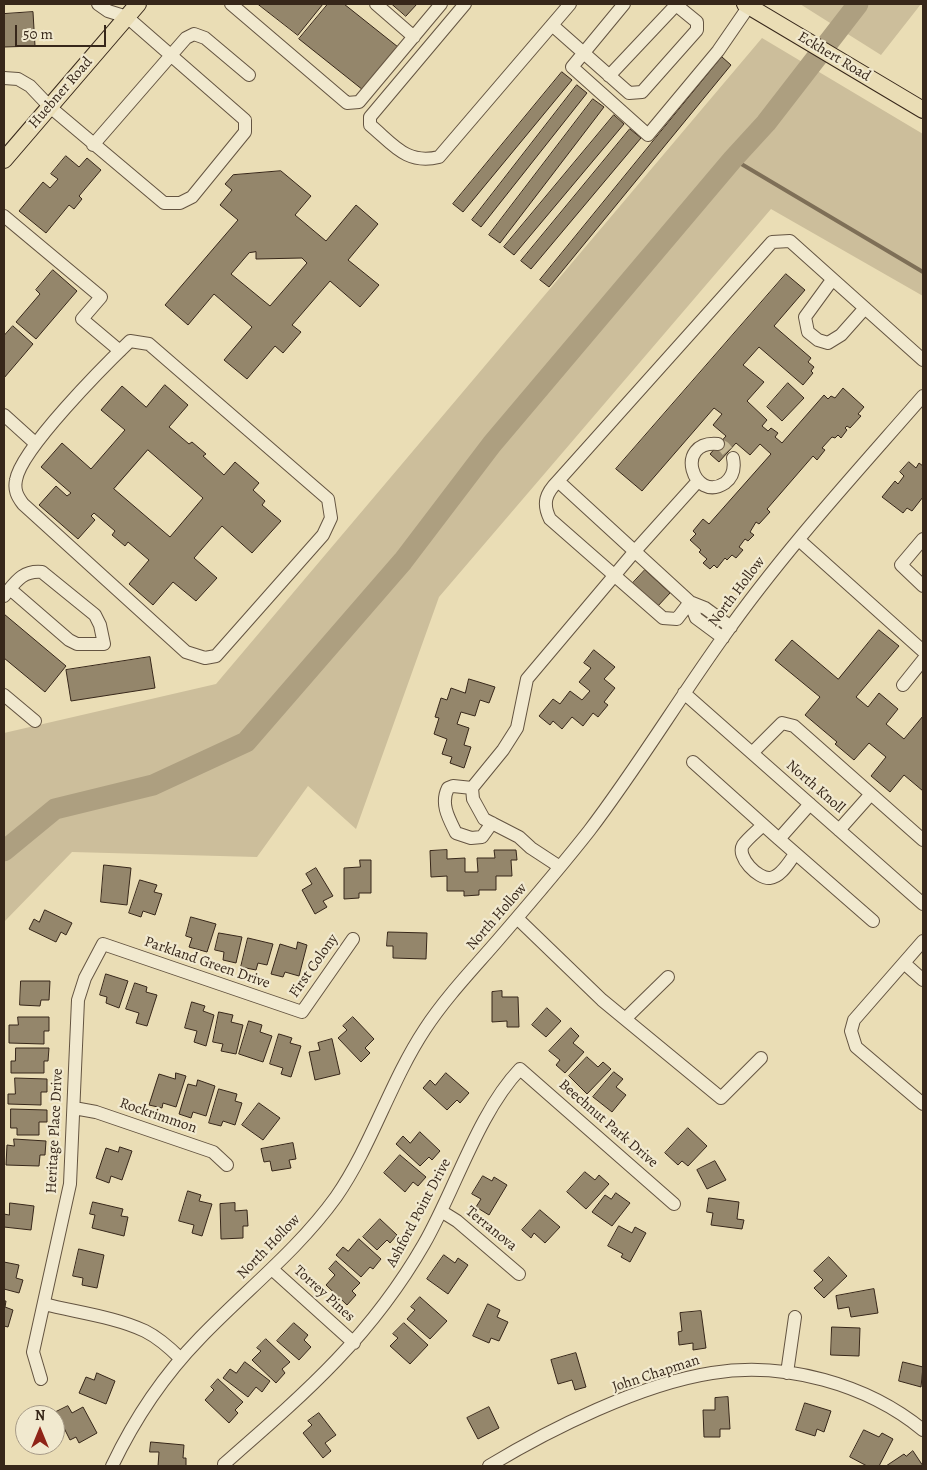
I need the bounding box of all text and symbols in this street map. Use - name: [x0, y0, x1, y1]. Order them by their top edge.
- scale bar: [18, 15, 109, 47]
- text: 50 m: [23, 24, 53, 44]
- street label: Eckhert Road: [794, 28, 874, 86]
- street label: Huebner Road: [25, 54, 97, 132]
- street label: North Hollow: [705, 553, 769, 631]
- street label: North Knoll: [782, 757, 848, 817]
- street label: North Hollow: [463, 880, 531, 954]
- street label: First Colony: [286, 931, 342, 1001]
- street label: Parkland Green Drive: [142, 933, 272, 993]
- street label: Heritage Place Drive: [43, 1068, 67, 1194]
- street label: Beechnut Park Drive: [555, 1076, 661, 1172]
- street label: Rockrimmon: [117, 1094, 199, 1138]
- street label: Ashford Point Drive: [383, 1155, 455, 1271]
- street label: Terranova: [462, 1203, 520, 1255]
- street label: North Hollow: [234, 1211, 304, 1283]
- street label: Torrey Pines: [290, 1262, 358, 1326]
- street label: John Chapman: [610, 1351, 702, 1397]
- north arrow: [15, 1405, 65, 1455]
- text: N: [35, 1406, 45, 1425]

